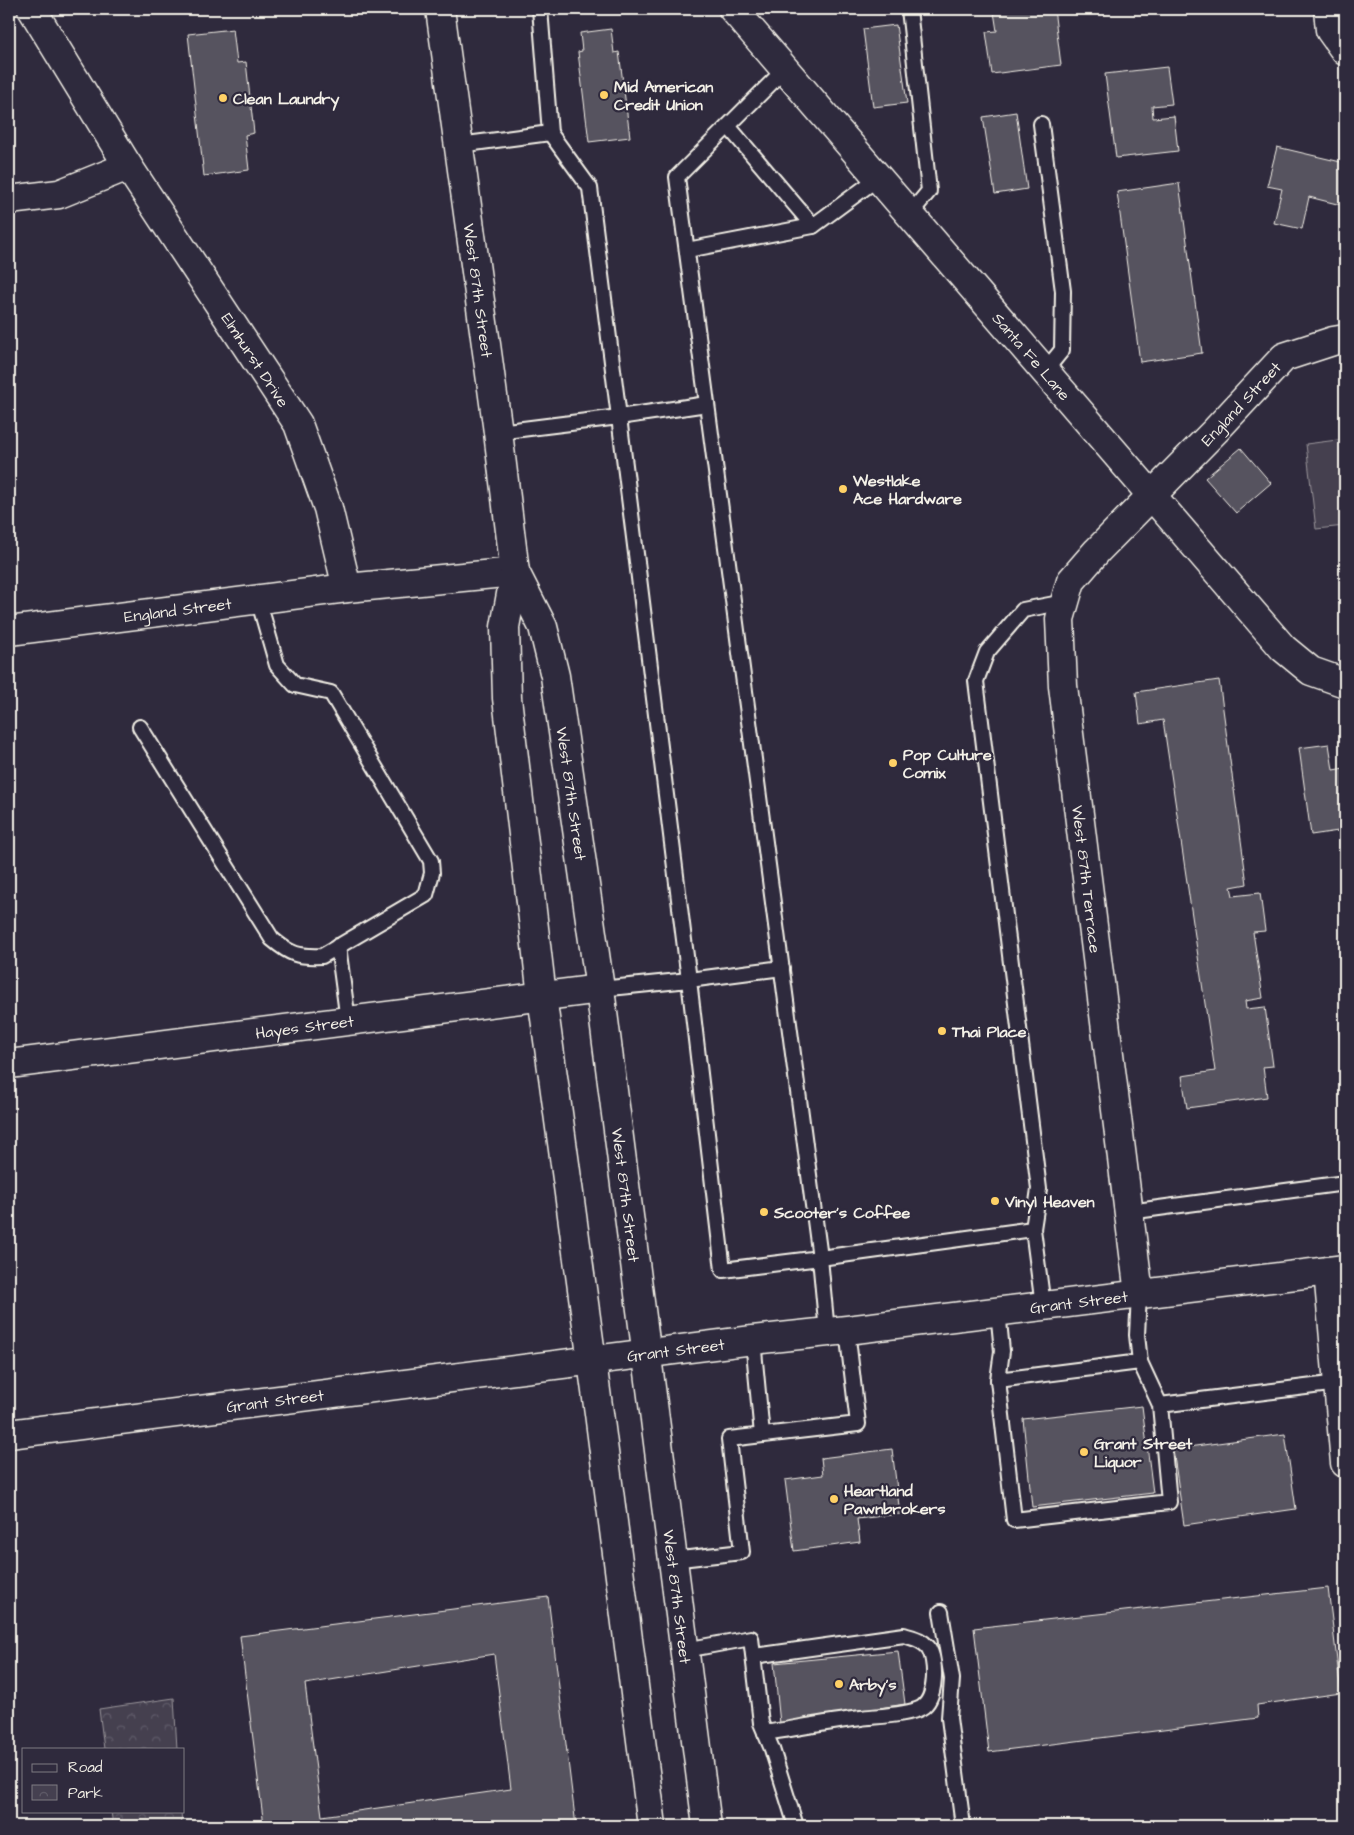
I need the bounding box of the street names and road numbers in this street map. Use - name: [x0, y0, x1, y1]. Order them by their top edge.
- street label: West 87th Street: [458, 222, 498, 359]
- street label: Santa Fe Lane: [987, 308, 1075, 406]
- street label: Elmhurst Drive: [216, 309, 294, 412]
- street label: England Street: [1196, 357, 1287, 451]
- street label: England Street: [123, 593, 233, 628]
- street label: West 87th Street: [550, 725, 591, 863]
- street label: West 87th Terrace: [1066, 804, 1106, 955]
- street label: Hayes Street: [254, 1010, 356, 1045]
- street label: West 87th Street: [606, 1127, 645, 1264]
- street label: Grant Street: [1029, 1286, 1130, 1319]
- street label: Grant Street: [626, 1334, 726, 1368]
- street label: Grant Street: [225, 1384, 326, 1418]
- street label: West 87th Street: [657, 1528, 696, 1666]

